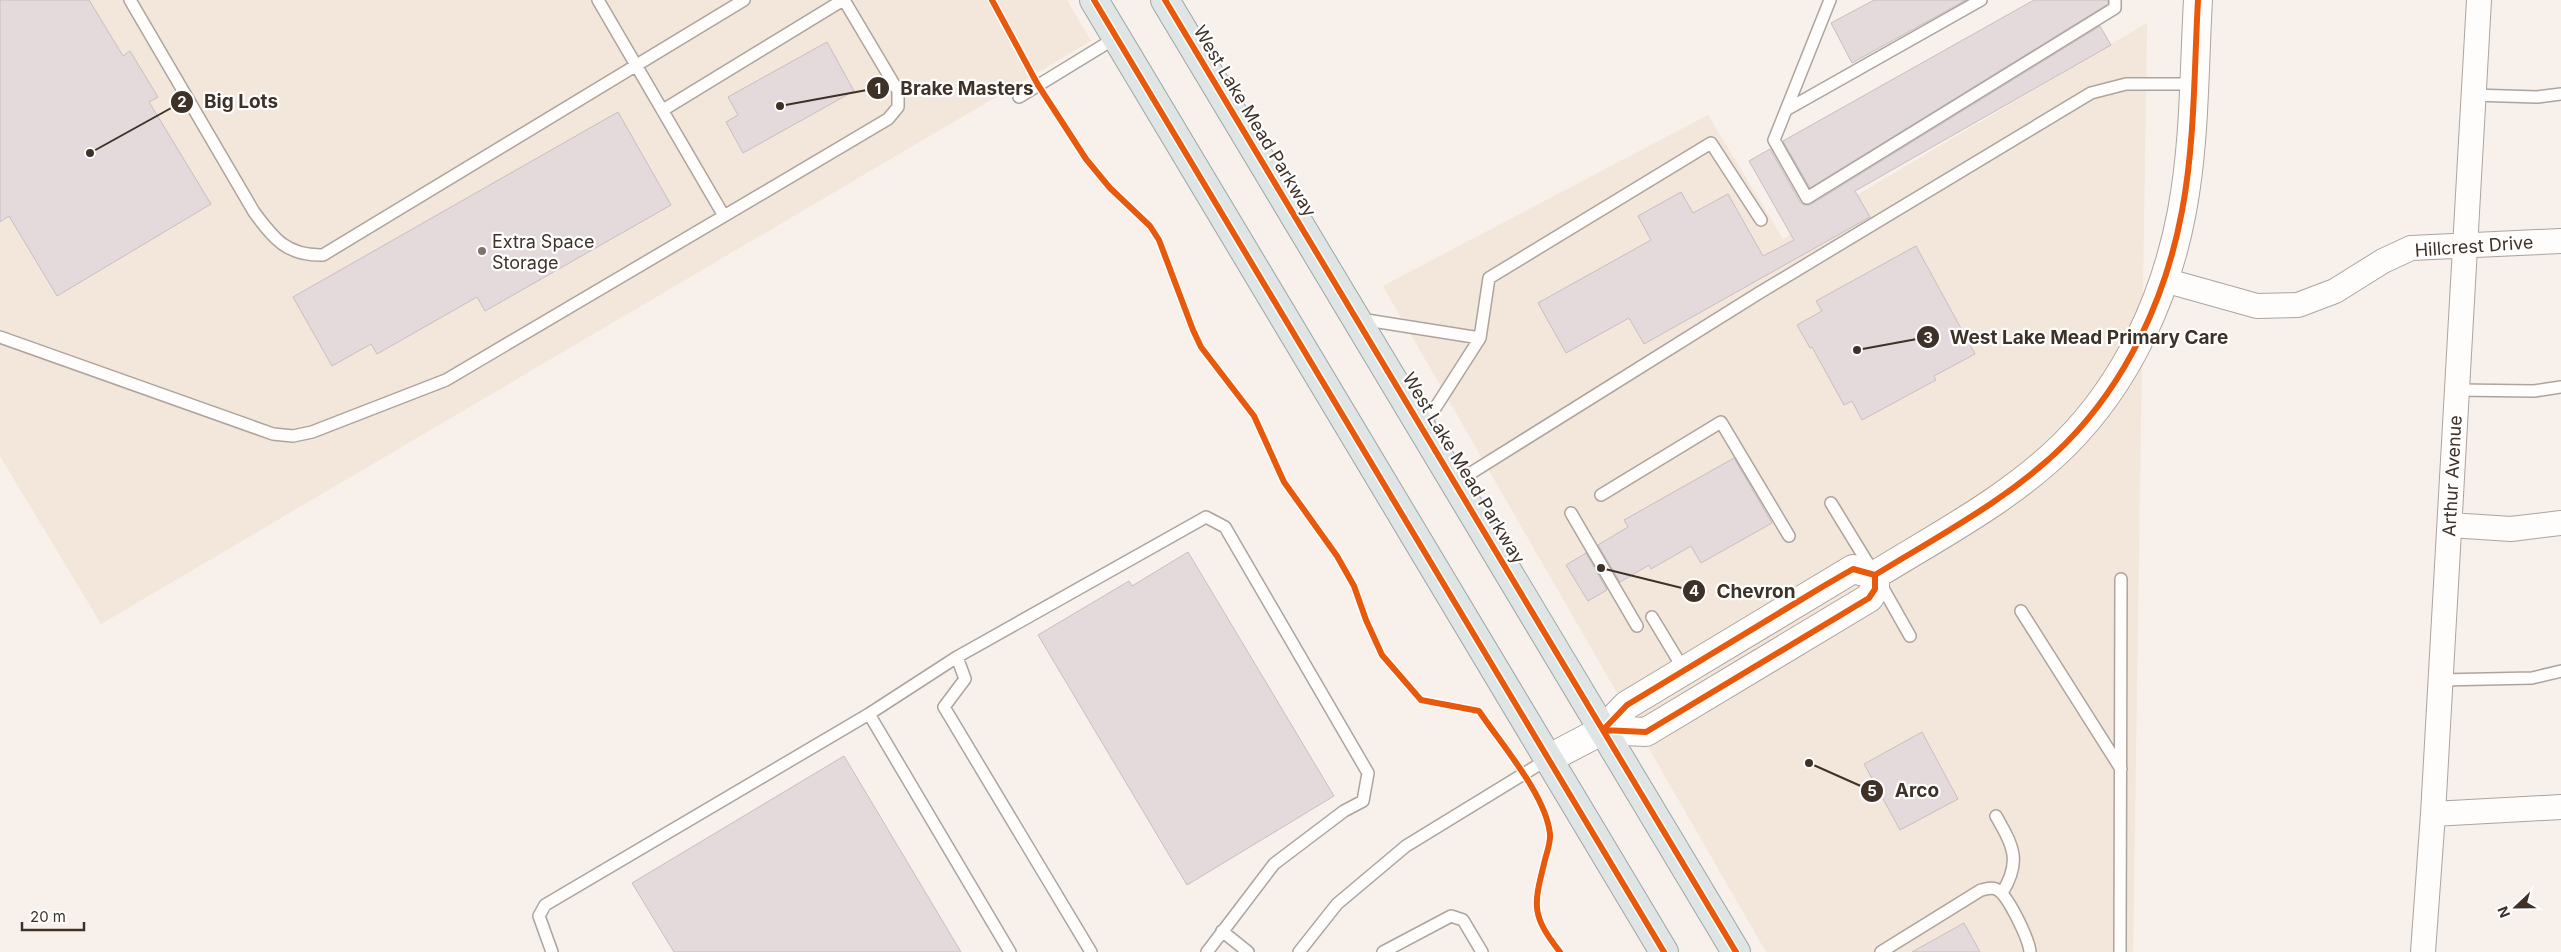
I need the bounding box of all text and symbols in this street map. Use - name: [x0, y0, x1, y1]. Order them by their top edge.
- street label: West Lake Mead Parkway: [1189, 22, 1321, 220]
- callout: Brake Masters: [865, 71, 1044, 105]
- text: Brake Masters: [900, 77, 1034, 100]
- text: 1: [875, 79, 881, 98]
- callout: Big Lots: [169, 85, 288, 119]
- text: Big Lots: [204, 90, 278, 113]
- text: 2: [177, 92, 187, 111]
- place label: Extra Space Storage: [492, 231, 594, 273]
- street label: Hillcrest Drive: [2414, 231, 2534, 261]
- marker: Extra Space Storage: [476, 245, 488, 257]
- callout: West Lake Mead Primary Care: [1915, 320, 2238, 354]
- text: West Lake Mead Primary Care: [1950, 326, 2228, 349]
- text: 3: [1923, 328, 1933, 347]
- street label: West Lake Mead Parkway: [1398, 369, 1530, 567]
- street label: Arthur Avenue: [2438, 415, 2466, 537]
- callout: Chevron: [1682, 574, 1806, 608]
- text: Chevron: [1716, 580, 1796, 603]
- text: 4: [1689, 581, 1699, 600]
- callout: Arco: [1860, 774, 1949, 808]
- text: Arco: [1895, 779, 1939, 802]
- text: 5: [1867, 781, 1877, 800]
- north arrow: [2491, 882, 2541, 932]
- scale bar: [22, 900, 85, 932]
- text: N: [2494, 904, 2513, 920]
- text: 20 m: [30, 907, 66, 926]

